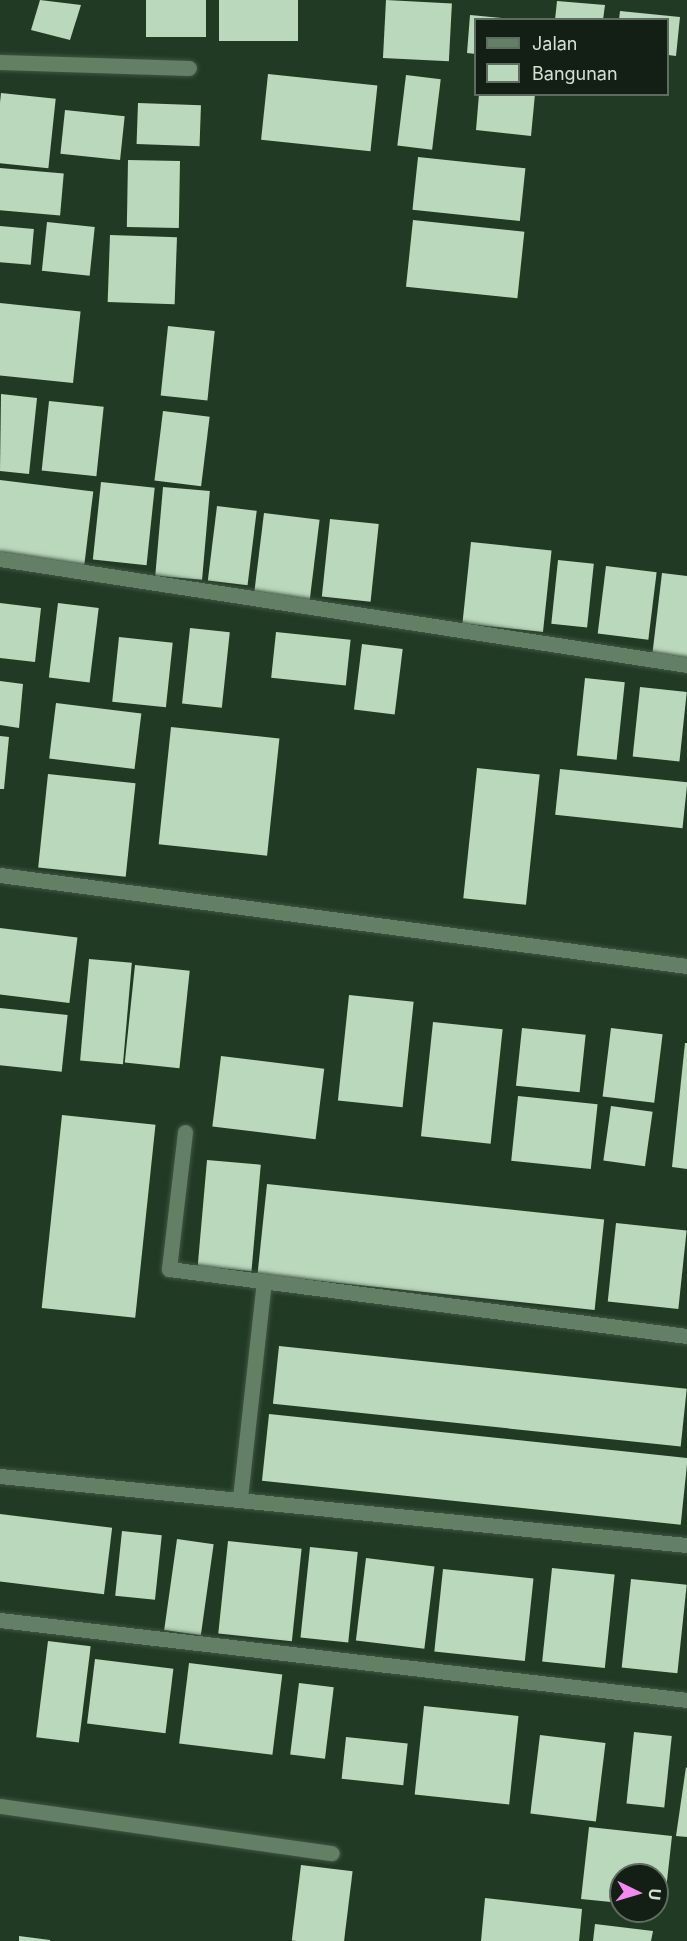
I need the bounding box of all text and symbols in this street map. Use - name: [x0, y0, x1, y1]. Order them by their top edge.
- legend: [474, 18, 669, 96]
- text: Jalan: [532, 33, 577, 54]
- text: Bangunan: [532, 63, 618, 84]
- north arrow: [609, 1863, 669, 1923]
- text: U: [644, 1888, 665, 1901]

